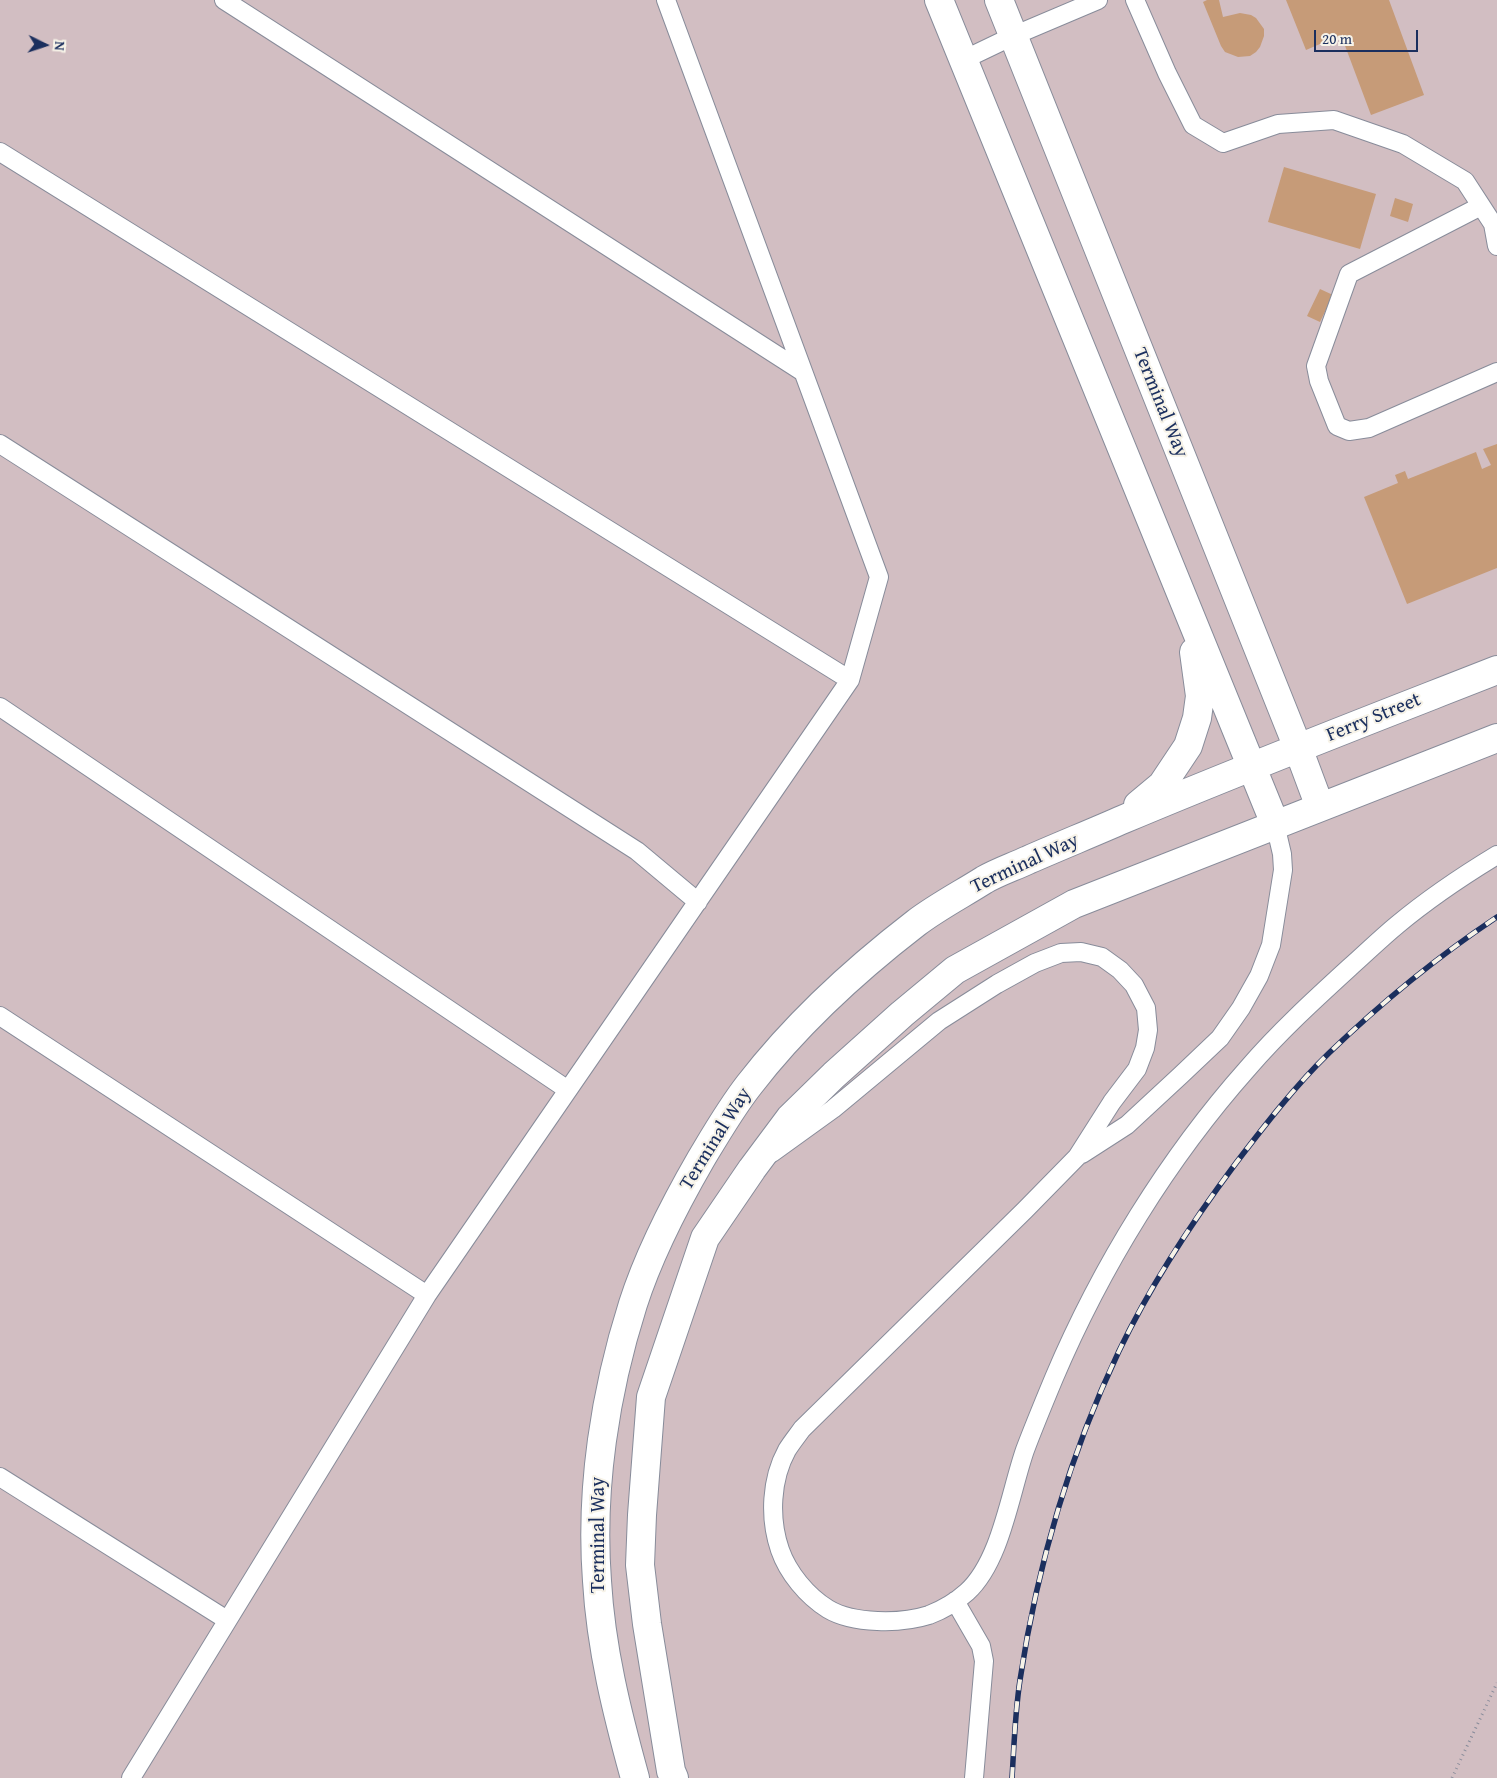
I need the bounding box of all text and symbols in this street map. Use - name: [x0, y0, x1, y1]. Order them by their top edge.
- north arrow: [20, 20, 70, 70]
- scale bar: [1317, 20, 1421, 52]
- text: 20 m: [1322, 28, 1352, 49]
- text: N: [50, 41, 70, 51]
- street label: Terminal Way: [1127, 345, 1193, 461]
- street label: Ferry Street: [1323, 688, 1425, 748]
- street label: Terminal Way: [967, 829, 1083, 899]
- street label: Terminal Way: [675, 1083, 757, 1195]
- street label: Terminal Way: [587, 1477, 611, 1593]

